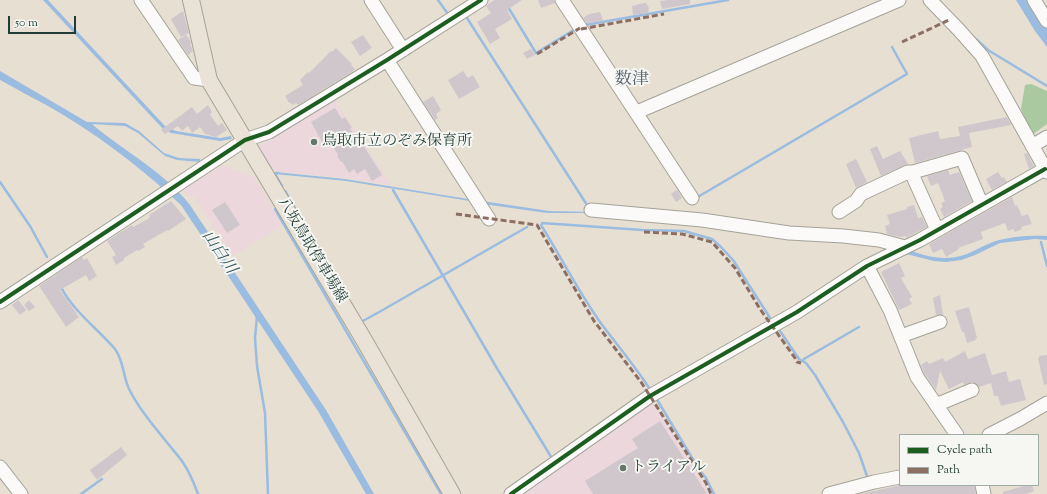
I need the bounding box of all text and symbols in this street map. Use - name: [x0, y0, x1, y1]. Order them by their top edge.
- scale bar: [10, 8, 78, 34]
- text: 50 m: [15, 14, 38, 32]
- district label: 数津: [615, 71, 649, 91]
- place label: 鳥取市立のぞみ保育所: [322, 133, 472, 151]
- marker: 鳥取市立のぞみ保育所: [309, 137, 319, 147]
- street label: 八坂鳥取停車場線: [272, 195, 350, 307]
- water label: 山白川: [197, 228, 239, 278]
- legend: [899, 434, 1039, 486]
- text: Cycle path: [937, 441, 992, 459]
- place label: トライアル: [631, 459, 706, 477]
- text: Path: [937, 461, 960, 479]
- marker: トライアル: [618, 463, 628, 473]

